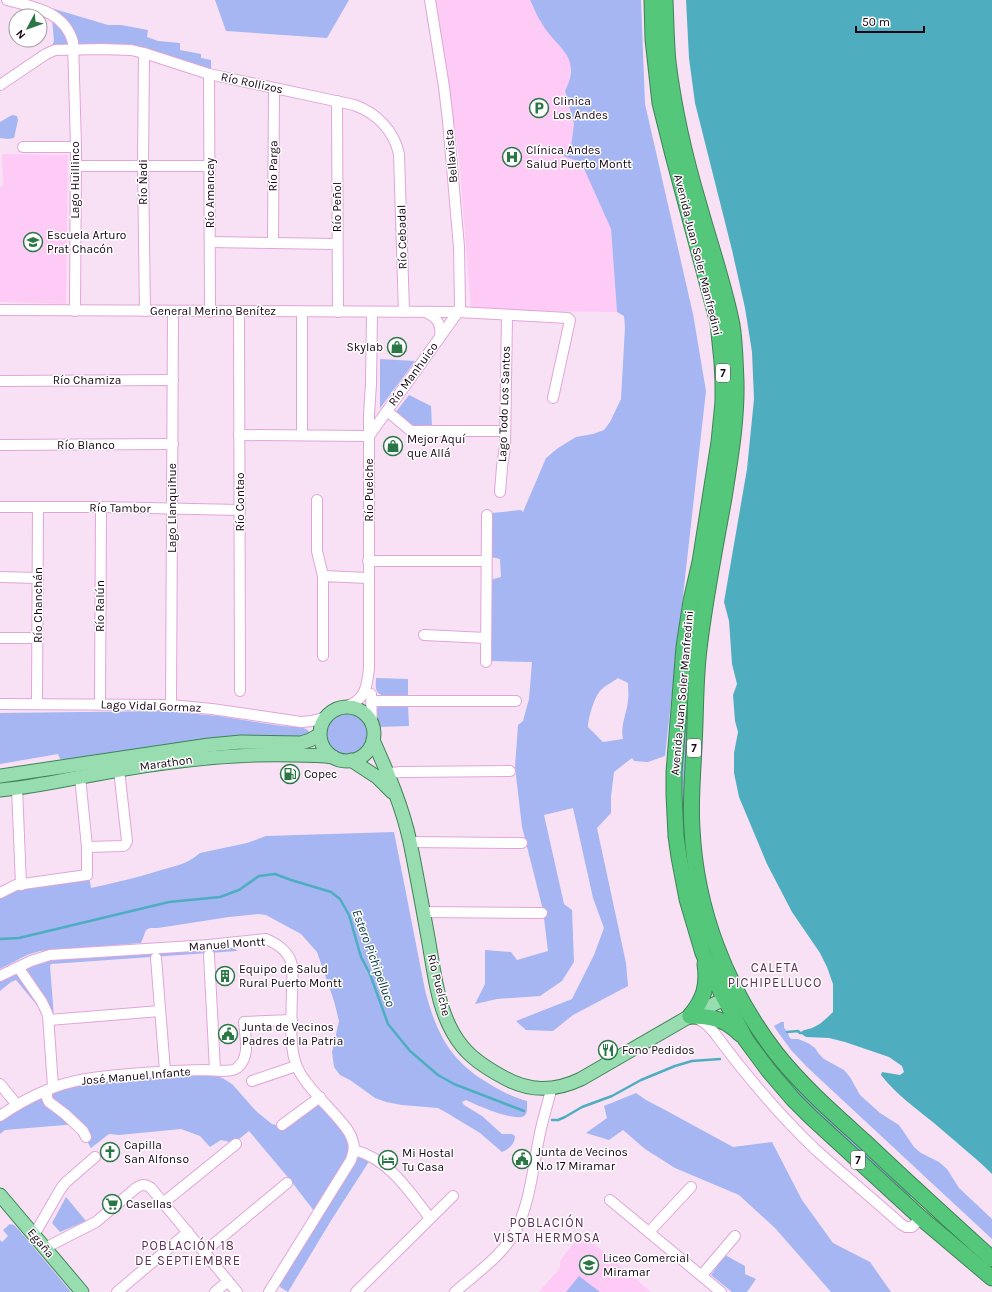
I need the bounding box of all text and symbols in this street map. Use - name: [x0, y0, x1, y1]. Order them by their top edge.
- north arrow: [8, 8, 48, 48]
- scale bar: [856, 8, 924, 34]
- text: 50 m: [862, 15, 890, 29]
- text: N: [13, 27, 28, 41]
- street label: Río Rollizos: [220, 70, 284, 96]
- place label: Clinica Los Andes: [553, 94, 608, 122]
- parking icon: Clinica Los Andes: [528, 97, 550, 119]
- street label: Bellavista: [442, 129, 460, 183]
- street label: Río Parga: [266, 140, 280, 192]
- street label: Lago Huillinco: [68, 141, 82, 219]
- place label: Clínica Andes Salud Puerto Montt: [526, 143, 632, 171]
- hospital icon: Clínica Andes Salud Puerto Montt: [501, 146, 523, 168]
- street label: Río Amancay: [203, 157, 217, 228]
- street label: Río Ñadi: [136, 159, 150, 205]
- street label: Avenida Juan Soler Manfredini: [671, 173, 725, 337]
- street label: Río Peñol: [330, 182, 344, 232]
- street label: Río Cebadal: [394, 205, 410, 269]
- place label: Escuela Arturo Prat Chacón: [47, 228, 126, 256]
- school or university icon: Escuela Arturo Prat Chacón: [22, 231, 44, 253]
- street label: General Merino Benítez: [150, 304, 276, 318]
- shop icon: Skylab: [386, 336, 408, 358]
- street label: Río Manhuico: [385, 339, 441, 409]
- place label: Skylab: [347, 340, 383, 354]
- street label: Lago Todo Los Santos: [495, 346, 513, 462]
- road number: 7: [716, 364, 730, 382]
- street label: Río Chamiza: [53, 373, 121, 387]
- place label: Mejor Aquí que Allá: [407, 432, 466, 460]
- shop icon: Mejor Aquí que Allá: [382, 435, 404, 457]
- street label: Río Blanco: [57, 438, 115, 452]
- street label: Río Puelche: [362, 458, 376, 522]
- street label: Lago Llanquihue: [165, 463, 179, 553]
- street label: Río Contao: [233, 472, 247, 532]
- street label: Río Tambor: [89, 500, 151, 516]
- street label: Río Chanchán: [31, 567, 45, 643]
- street label: Río Ralún: [93, 580, 107, 632]
- street label: Avenida Juan Soler Manfredini: [668, 610, 696, 776]
- street label: Lago Vidal Gormaz: [100, 697, 202, 715]
- road number: 7: [687, 739, 701, 757]
- street label: Marathon: [139, 752, 193, 774]
- fuel station icon: Copec: [279, 763, 301, 785]
- place label: Copec: [304, 767, 337, 781]
- water label: Estero Pichipelluco: [349, 907, 399, 1009]
- street label: Manuel Montt: [188, 934, 266, 954]
- street label: Río Puelche: [425, 953, 453, 1017]
- district label: CALETA PICHIPELLUCO: [728, 960, 822, 990]
- place label: Equipo de Salud Rural Puerto Montt: [239, 962, 343, 990]
- building icon: Equipo de Salud Rural Puerto Montt: [214, 965, 236, 987]
- place label: Junta de Vecinos Padres de la Patria: [242, 1020, 343, 1048]
- public building icon: Junta de Vecinos Padres de la Patria: [217, 1023, 239, 1045]
- restaurant icon: Fono Pedidos: [597, 1039, 619, 1061]
- place label: Fono Pedidos: [622, 1043, 695, 1057]
- street label: José Manuel Infante: [81, 1064, 191, 1088]
- place label: Capilla San Alfonso: [124, 1138, 189, 1166]
- church icon: Capilla San Alfonso: [99, 1141, 121, 1163]
- place label: Junta de Vecinos N.º 17 Miramar: [536, 1145, 628, 1173]
- place label: Mi Hostal Tu Casa: [402, 1146, 454, 1174]
- public building icon: Junta de Vecinos N.º 17 Miramar: [511, 1148, 533, 1170]
- hotel icon: Mi Hostal Tu Casa: [377, 1149, 399, 1171]
- road number: 7: [851, 1151, 865, 1169]
- supermarket icon: Casellas: [101, 1193, 123, 1215]
- place label: Casellas: [126, 1197, 172, 1211]
- district label: POBLACIÓN VISTA HERMOSA: [493, 1214, 601, 1245]
- street label: Egaña: [25, 1225, 57, 1261]
- district label: POBLACIÓN 18 DE SEPTIEMBRE: [135, 1237, 241, 1268]
- place label: Liceo Comercial Miramar: [603, 1251, 689, 1279]
- school or university icon: Liceo Comercial Miramar: [578, 1254, 600, 1276]

